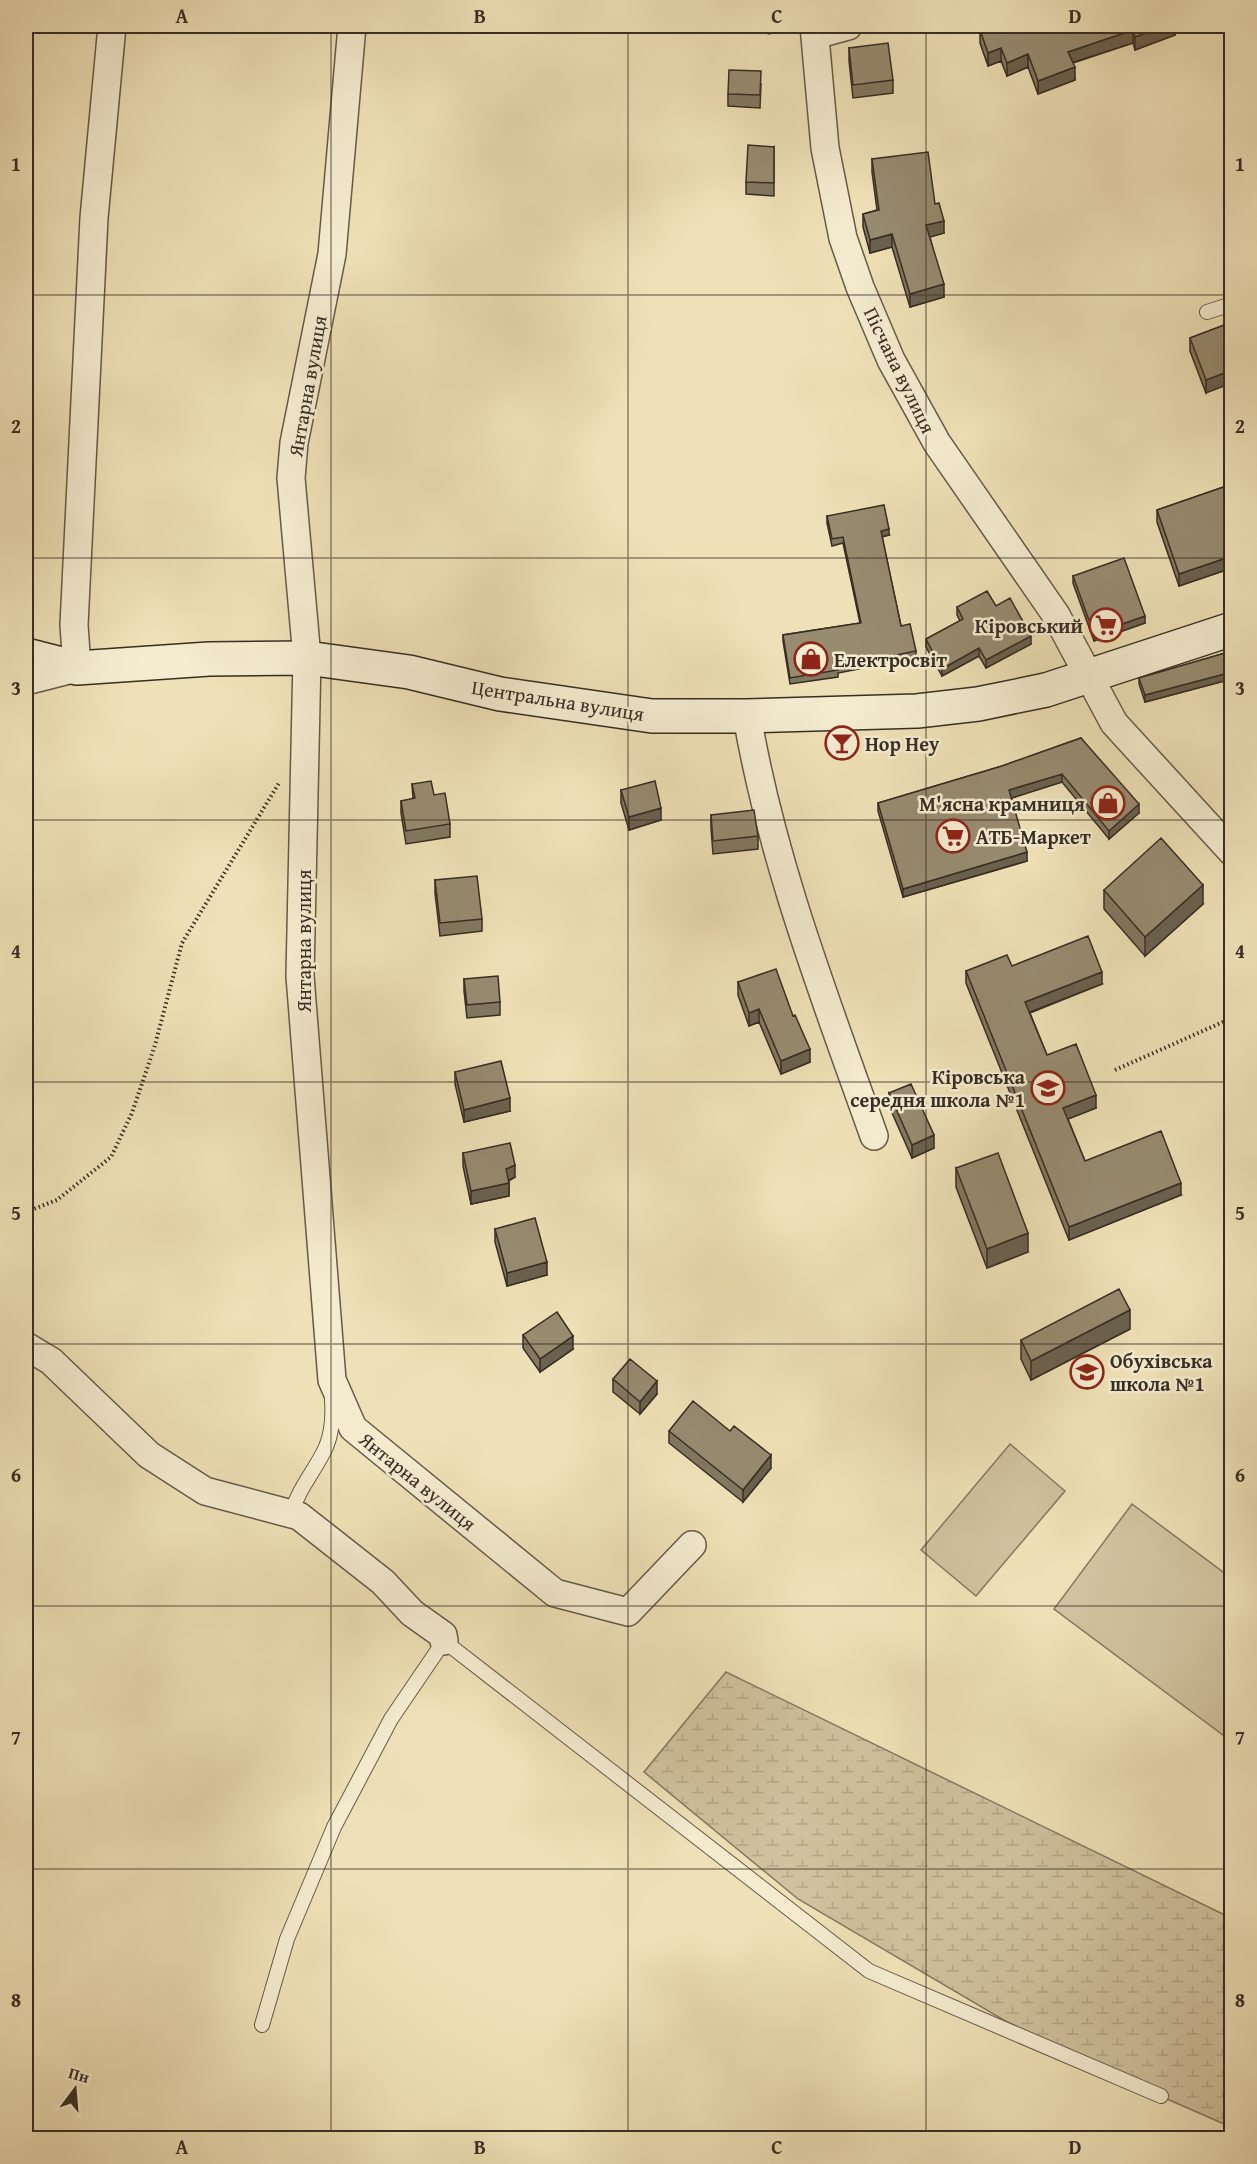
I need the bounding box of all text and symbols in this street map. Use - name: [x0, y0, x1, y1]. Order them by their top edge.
- text: A: [176, 1, 189, 30]
- text: B: [474, 1, 486, 30]
- text: C: [771, 1, 783, 30]
- text: D: [1068, 1, 1082, 30]
- text: 1: [11, 149, 21, 178]
- text: 1: [1235, 149, 1245, 178]
- street label: Пісчана вулиця: [857, 302, 943, 438]
- street label: Янтарна вулиця: [280, 313, 334, 460]
- text: 2: [11, 411, 21, 440]
- text: 2: [1235, 411, 1245, 440]
- supermarket icon: Кіровський: [1088, 607, 1124, 643]
- place label: Кіровський: [975, 611, 1083, 640]
- shop icon: Електросвіт: [793, 641, 829, 677]
- place label: Електросвіт: [834, 645, 947, 674]
- street label: Центральна вулиця: [470, 672, 646, 728]
- text: 3: [11, 673, 21, 702]
- text: 3: [1235, 673, 1245, 702]
- bar icon: Hop Hey: [824, 725, 860, 761]
- place label: Hop Hey: [865, 729, 940, 758]
- shop icon: М'ясна крамниця: [1090, 785, 1126, 821]
- place label: М'ясна крамниця: [919, 789, 1085, 818]
- supermarket icon: АТБ-Маркет: [935, 818, 971, 854]
- place label: АТБ-Маркет: [976, 822, 1091, 851]
- street label: Янтарна вулиця: [289, 869, 318, 1014]
- text: 4: [11, 936, 21, 965]
- text: 4: [1235, 936, 1245, 965]
- place label: Кіровська середня школа №1: [850, 1062, 1026, 1114]
- school or university icon: Кіровська середня школа №1: [1030, 1070, 1066, 1106]
- text: 5: [11, 1198, 21, 1227]
- text: 5: [1235, 1198, 1245, 1227]
- place label: Обухівська школа №1: [1110, 1346, 1213, 1398]
- school or university icon: Обухівська школа №1: [1069, 1354, 1105, 1390]
- street label: Янтарна вулиця: [352, 1424, 483, 1537]
- text: 6: [11, 1460, 21, 1489]
- text: 6: [1235, 1460, 1245, 1489]
- text: 7: [11, 1722, 21, 1751]
- text: 7: [1235, 1722, 1245, 1751]
- text: 8: [11, 1985, 21, 2014]
- text: 8: [1235, 1985, 1245, 2014]
- north arrow: [45, 2059, 105, 2119]
- text: Пн: [66, 2060, 93, 2089]
- text: A: [176, 2132, 189, 2161]
- text: B: [474, 2132, 486, 2161]
- text: C: [771, 2132, 783, 2161]
- text: D: [1068, 2132, 1082, 2161]

